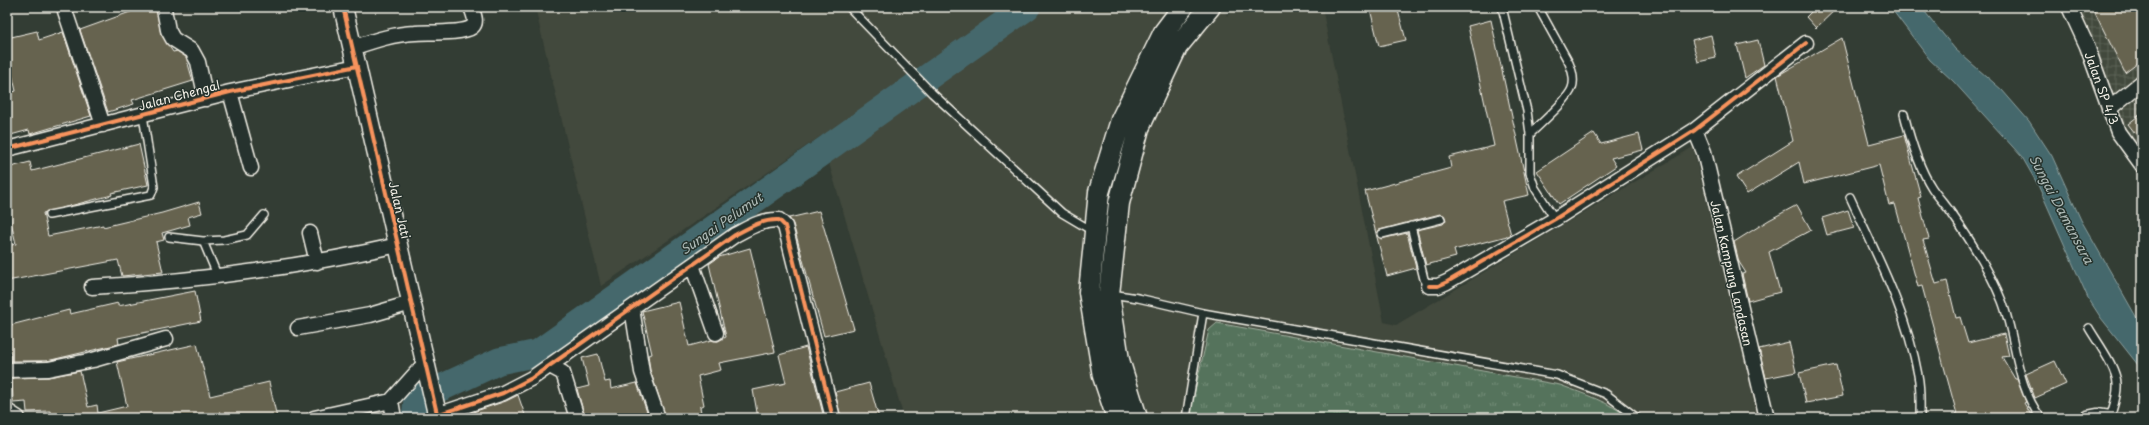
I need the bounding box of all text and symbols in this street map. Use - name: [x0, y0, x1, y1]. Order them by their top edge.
- street label: Jalan SP 4/3: [2081, 49, 2124, 127]
- street label: Jalan Chengal: [136, 75, 222, 115]
- water label: Sungai Damansara: [2025, 151, 2099, 268]
- street label: Jalan Jati: [385, 179, 415, 241]
- water label: Sungai Pelumut: [676, 187, 767, 259]
- street label: Jalan Kampung Landasan: [1706, 198, 1758, 348]

